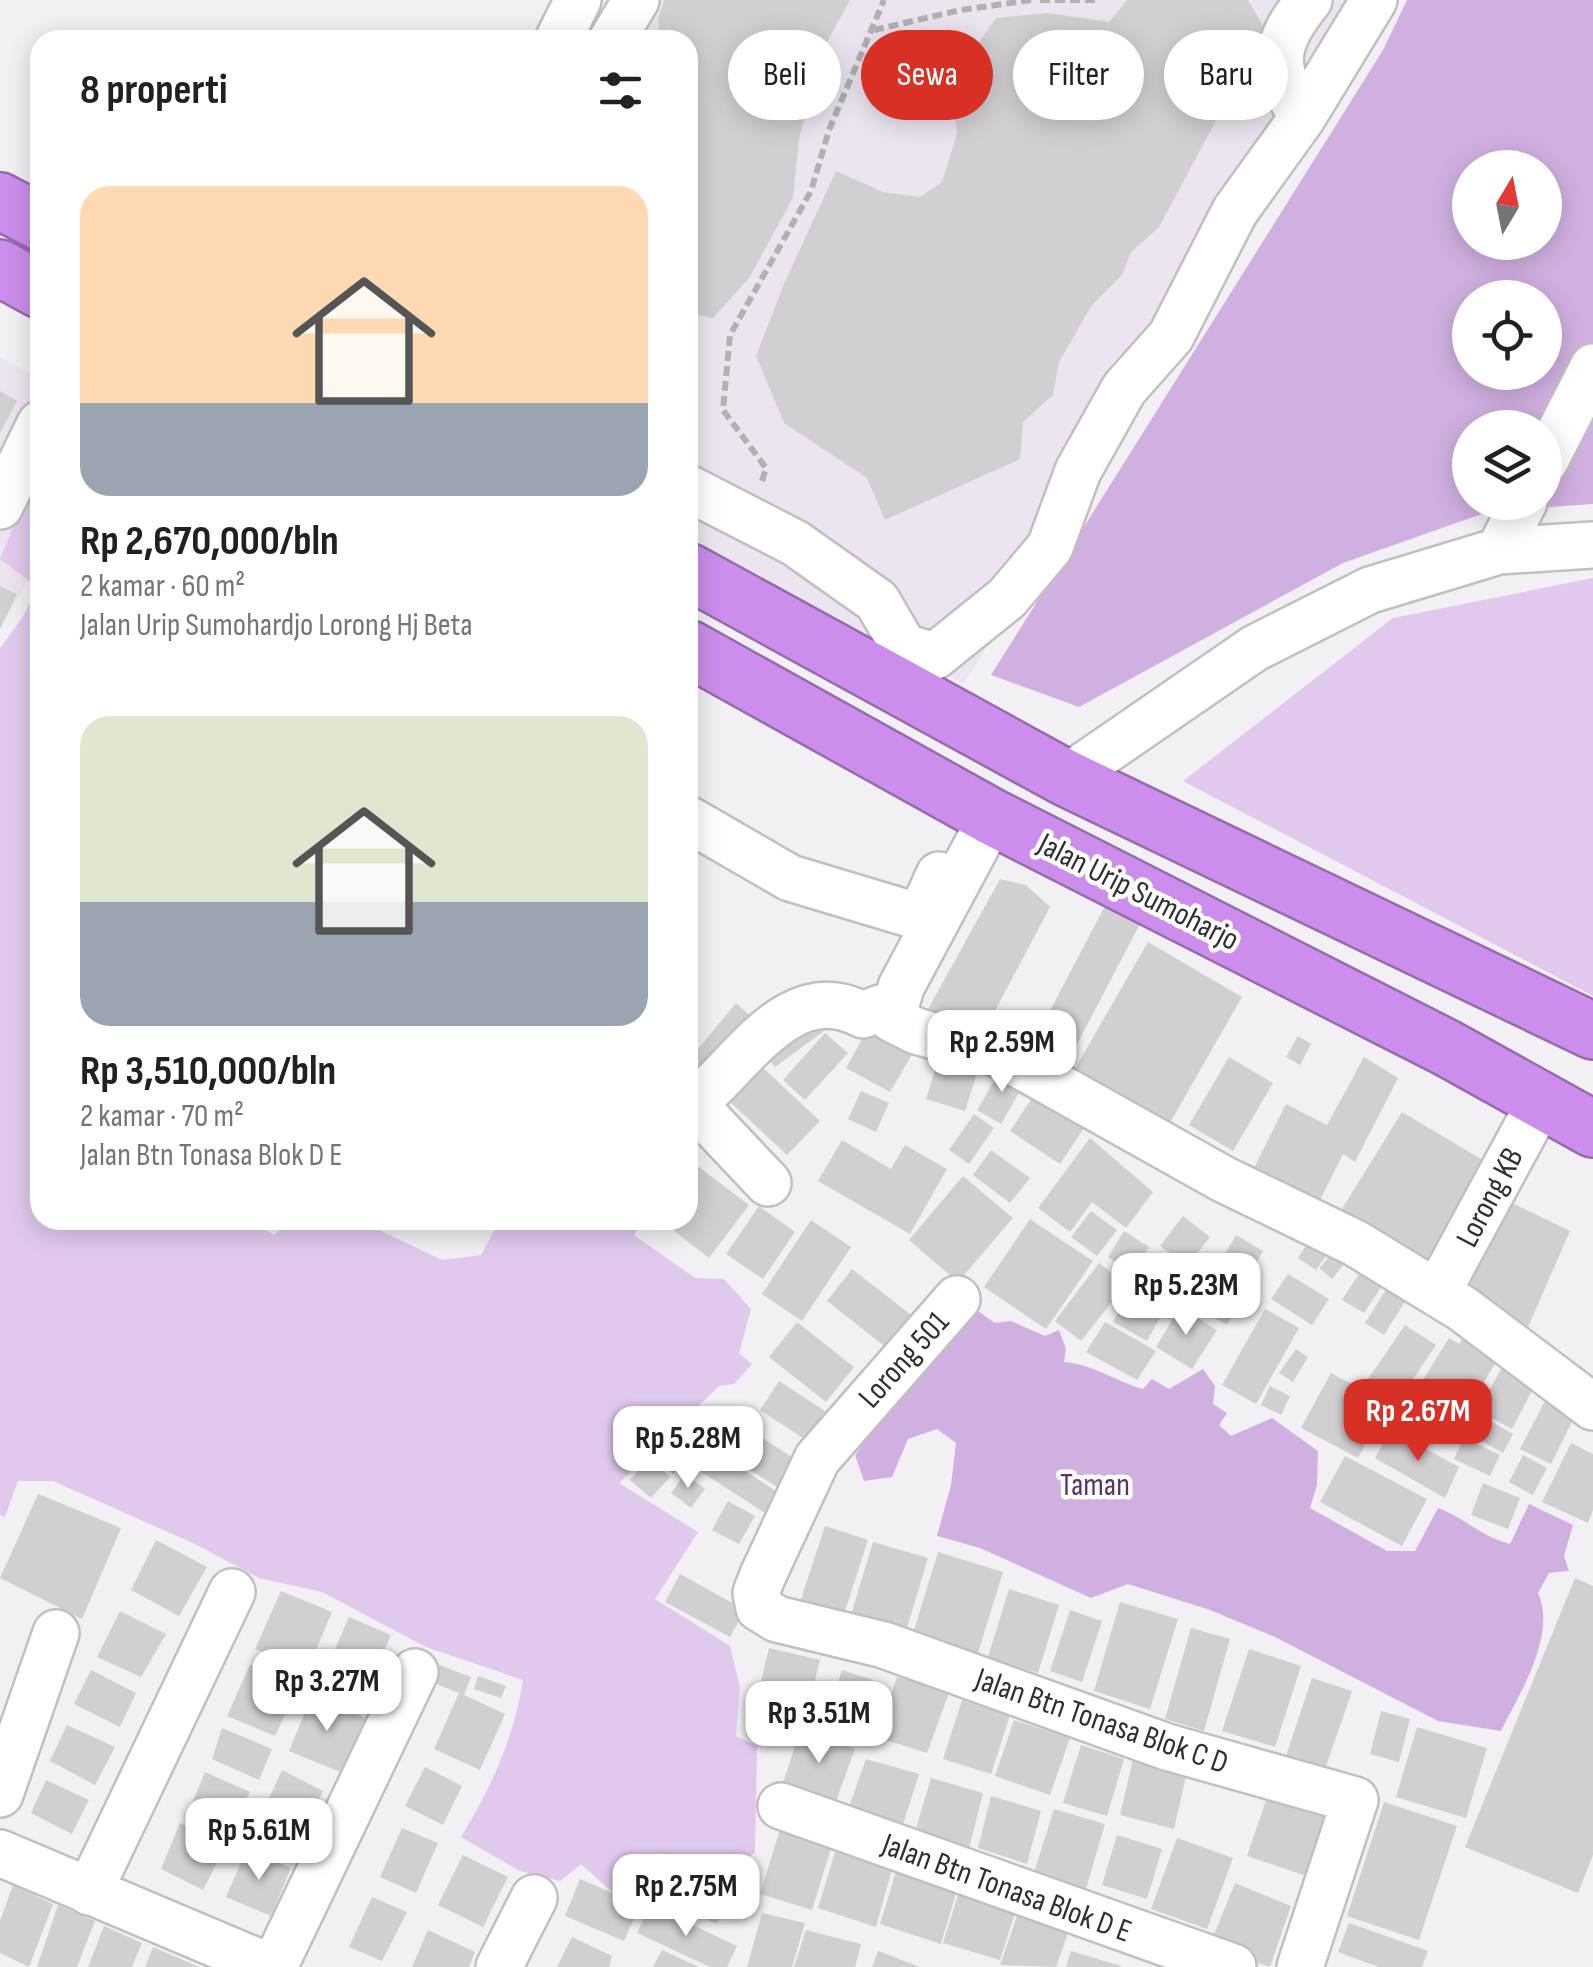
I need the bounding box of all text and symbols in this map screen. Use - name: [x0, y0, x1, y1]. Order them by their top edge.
- chip: Beli: [728, 30, 841, 120]
- chip: Sewa: [861, 30, 993, 120]
- chip: Filter: [1013, 30, 1144, 120]
- chip: Baru: [1164, 30, 1288, 120]
- icon: filters: [593, 63, 648, 118]
- text: 8 properti: [80, 65, 228, 116]
- north arrow: [1452, 150, 1562, 260]
- map controls: [1452, 150, 1562, 520]
- icon: home: [274, 251, 454, 431]
- button: locate: [1452, 280, 1562, 390]
- button: layers: [1452, 410, 1562, 520]
- text: Rp 2,670,000/bln: [80, 516, 339, 567]
- text: 2 kamar · 60 m²: [80, 567, 245, 606]
- text: Jalan Urip Sumohardjo Lorong Hj Beta: [80, 606, 473, 645]
- icon: home: [274, 781, 454, 961]
- street label: Jalan Urip Sumoharjo: [1030, 824, 1245, 960]
- pin: Rp 2.59M: [899, 1010, 1105, 1095]
- text: Rp 2.59M: [949, 1023, 1055, 1062]
- text: Rp 3,510,000/bln: [80, 1046, 336, 1097]
- text: 2 kamar · 70 m²: [80, 1097, 244, 1136]
- text: Jalan Btn Tonasa Blok D E: [80, 1136, 343, 1175]
- street label: Lorong KB: [1448, 1141, 1533, 1254]
- pin: Rp 5.23M: [1083, 1253, 1289, 1338]
- text: Rp 5.23M: [1133, 1266, 1239, 1305]
- street label: Lorong 501: [851, 1304, 958, 1416]
- pin: Rp 2.67M: [1315, 1379, 1521, 1464]
- text: Rp 2.67M: [1366, 1392, 1470, 1431]
- pin: Rp 5.28M: [585, 1406, 791, 1491]
- text: Rp 5.28M: [635, 1419, 741, 1458]
- park label: Taman: [1060, 1466, 1130, 1505]
- pin: Rp 3.27M: [224, 1649, 430, 1734]
- street label: Jalan Btn Tonasa Blok C D: [969, 1660, 1233, 1783]
- text: Rp 3.27M: [274, 1662, 380, 1701]
- pin: Rp 3.51M: [716, 1681, 922, 1766]
- text: Rp 3.51M: [768, 1694, 870, 1733]
- pin: Rp 5.61M: [156, 1798, 362, 1883]
- text: Rp 5.61M: [207, 1811, 311, 1850]
- street label: Jalan Btn Tonasa Blok D E: [876, 1825, 1136, 1952]
- pin: Rp 2.75M: [583, 1854, 789, 1939]
- text: Rp 2.75M: [635, 1867, 737, 1906]

